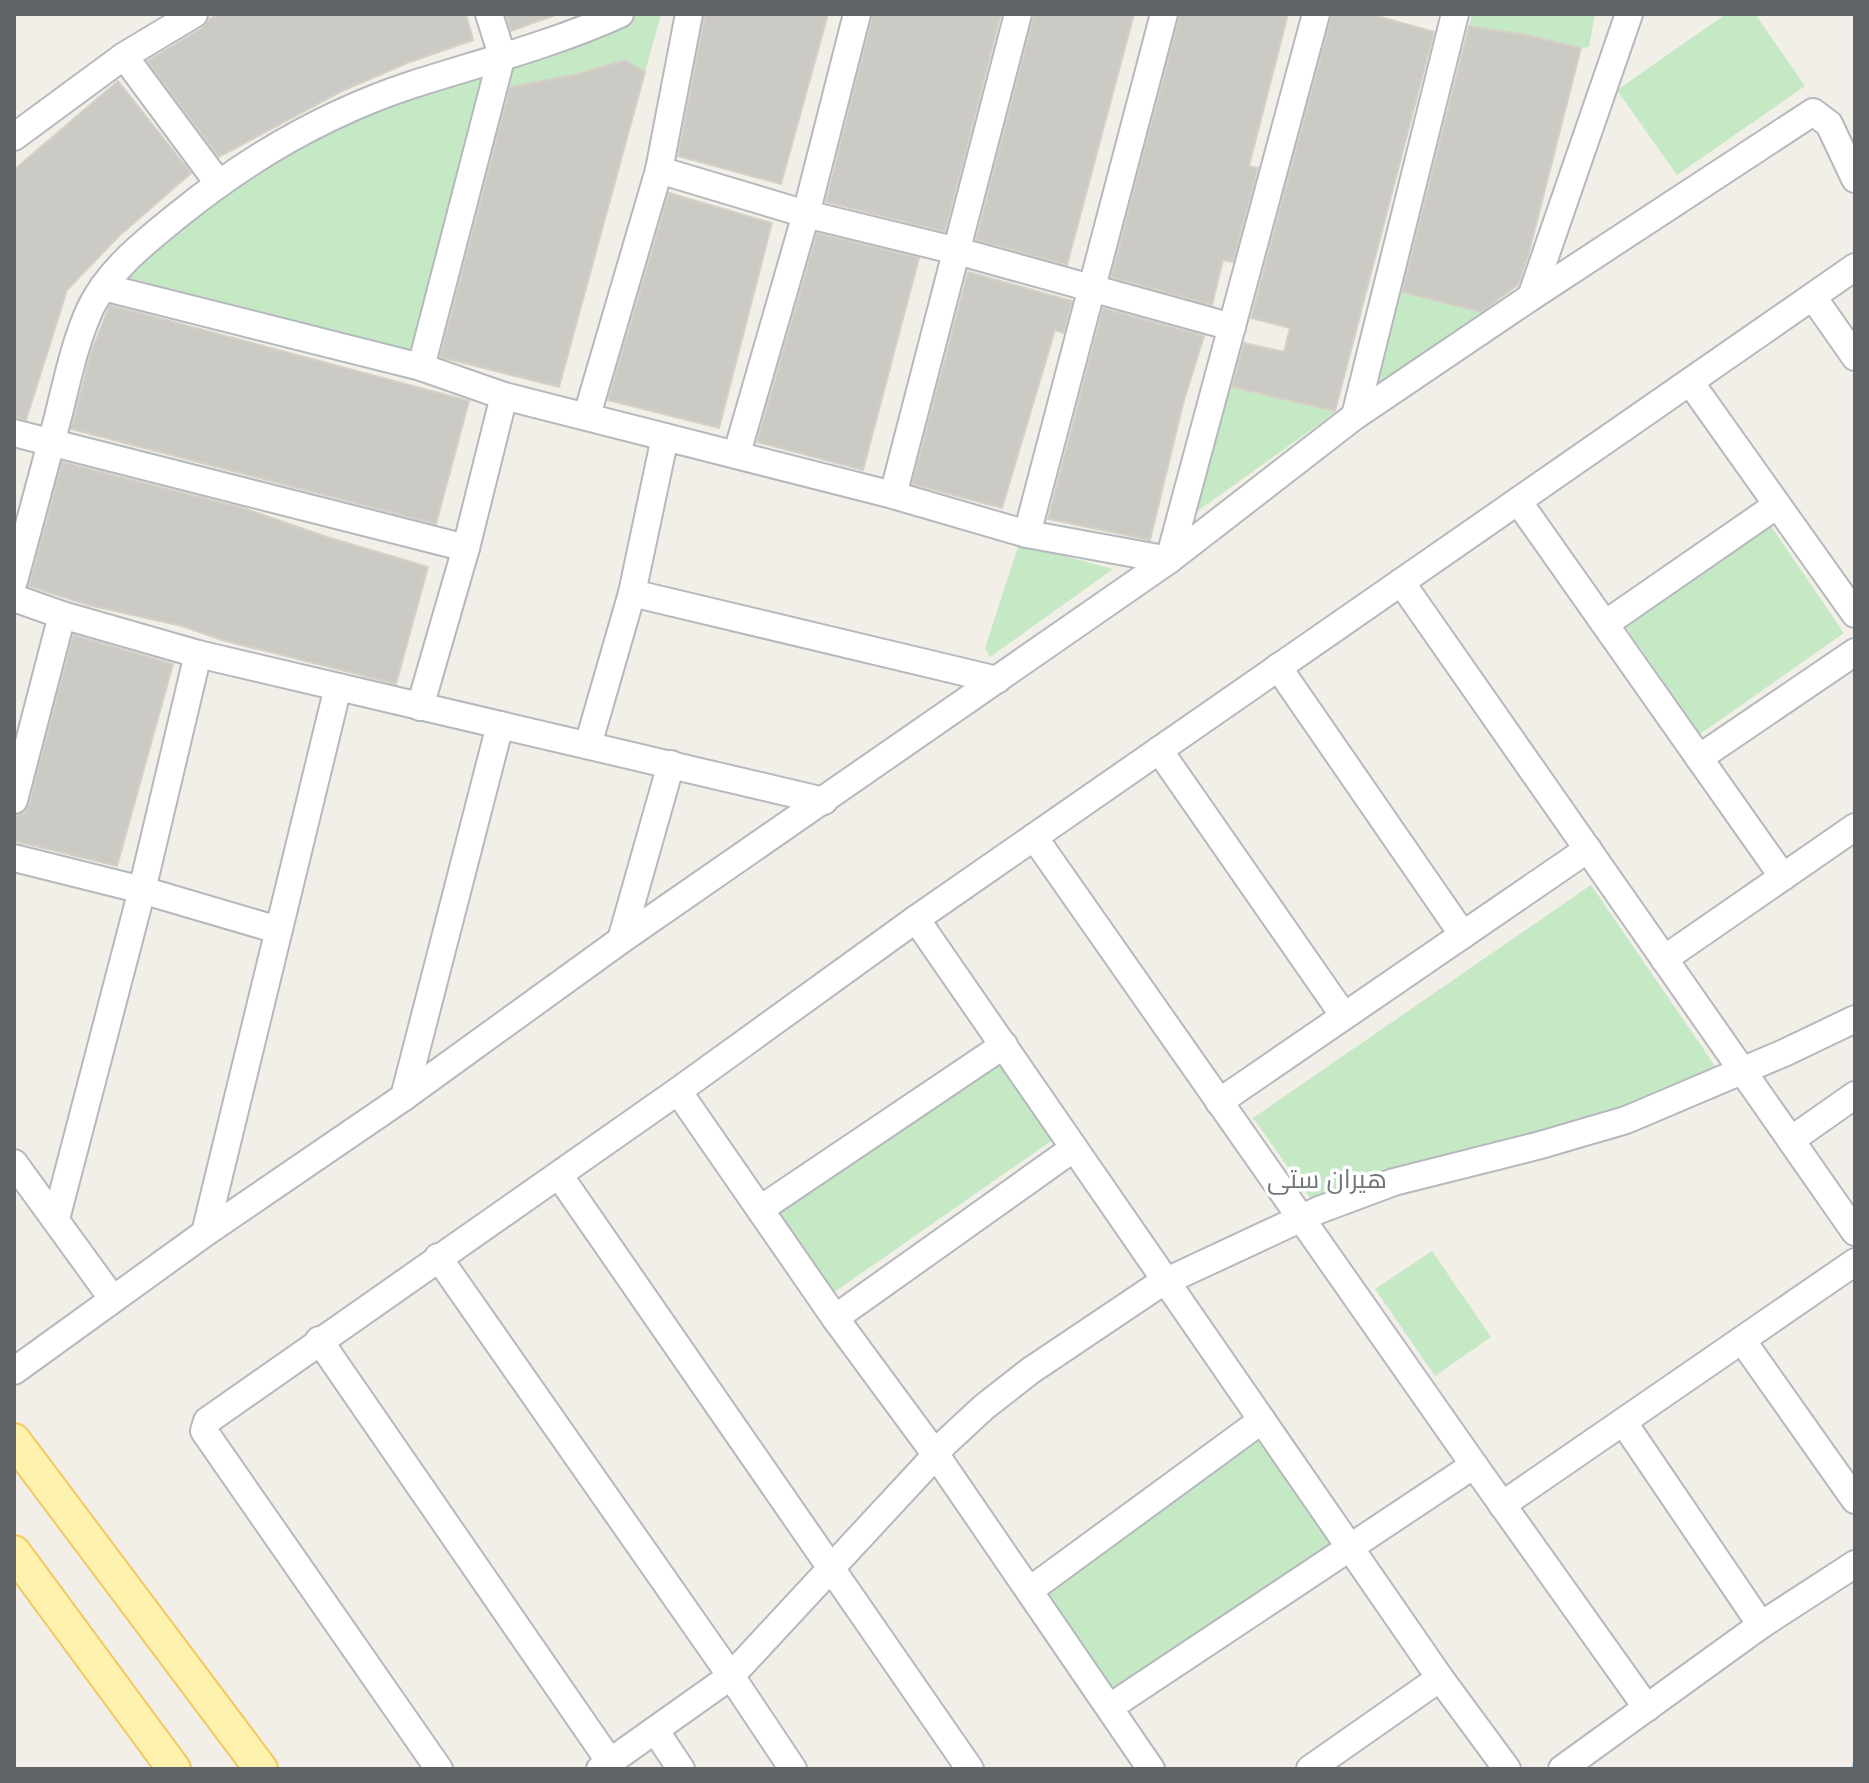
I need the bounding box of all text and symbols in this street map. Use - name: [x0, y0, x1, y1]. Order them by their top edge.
- district label: هیران ستی: [1267, 1164, 1387, 1195]

